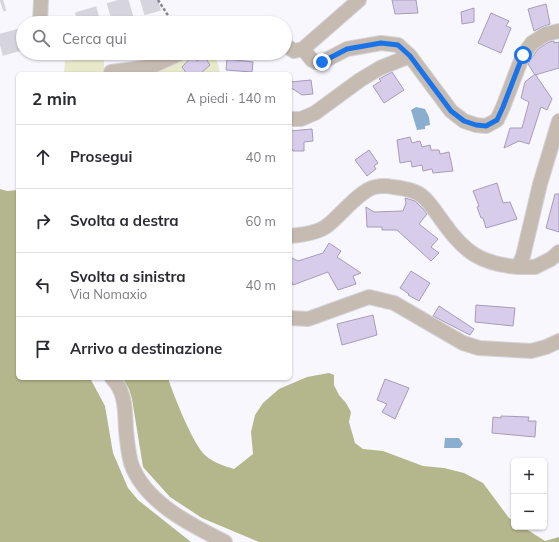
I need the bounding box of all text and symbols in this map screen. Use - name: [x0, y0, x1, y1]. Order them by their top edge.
- search box: [16, 16, 292, 60]
- icon: search: [30, 27, 52, 49]
- text: Cerca qui: [62, 29, 127, 48]
- route start: [514, 46, 532, 64]
- route end: [313, 53, 331, 71]
- text: 2 min: [32, 88, 77, 109]
- text: A piedi · 140 m: [186, 90, 276, 106]
- icon: ahead: [32, 146, 54, 168]
- text: Prosegui: [70, 147, 132, 166]
- text: 40 m: [246, 149, 276, 165]
- icon: right: [32, 210, 54, 232]
- text: Svolta a destra: [70, 211, 179, 230]
- text: 60 m: [246, 213, 276, 229]
- text: Svolta a sinistra: [70, 267, 186, 286]
- icon: left: [32, 274, 54, 296]
- text: 40 m: [246, 277, 276, 293]
- text: Via Nomaxio: [70, 286, 147, 302]
- icon: arrive: [32, 338, 54, 360]
- text: Arrivo a destinazione: [70, 339, 222, 358]
- map controls: [511, 458, 547, 530]
- button: +: [511, 458, 547, 494]
- button: −: [511, 494, 547, 530]

